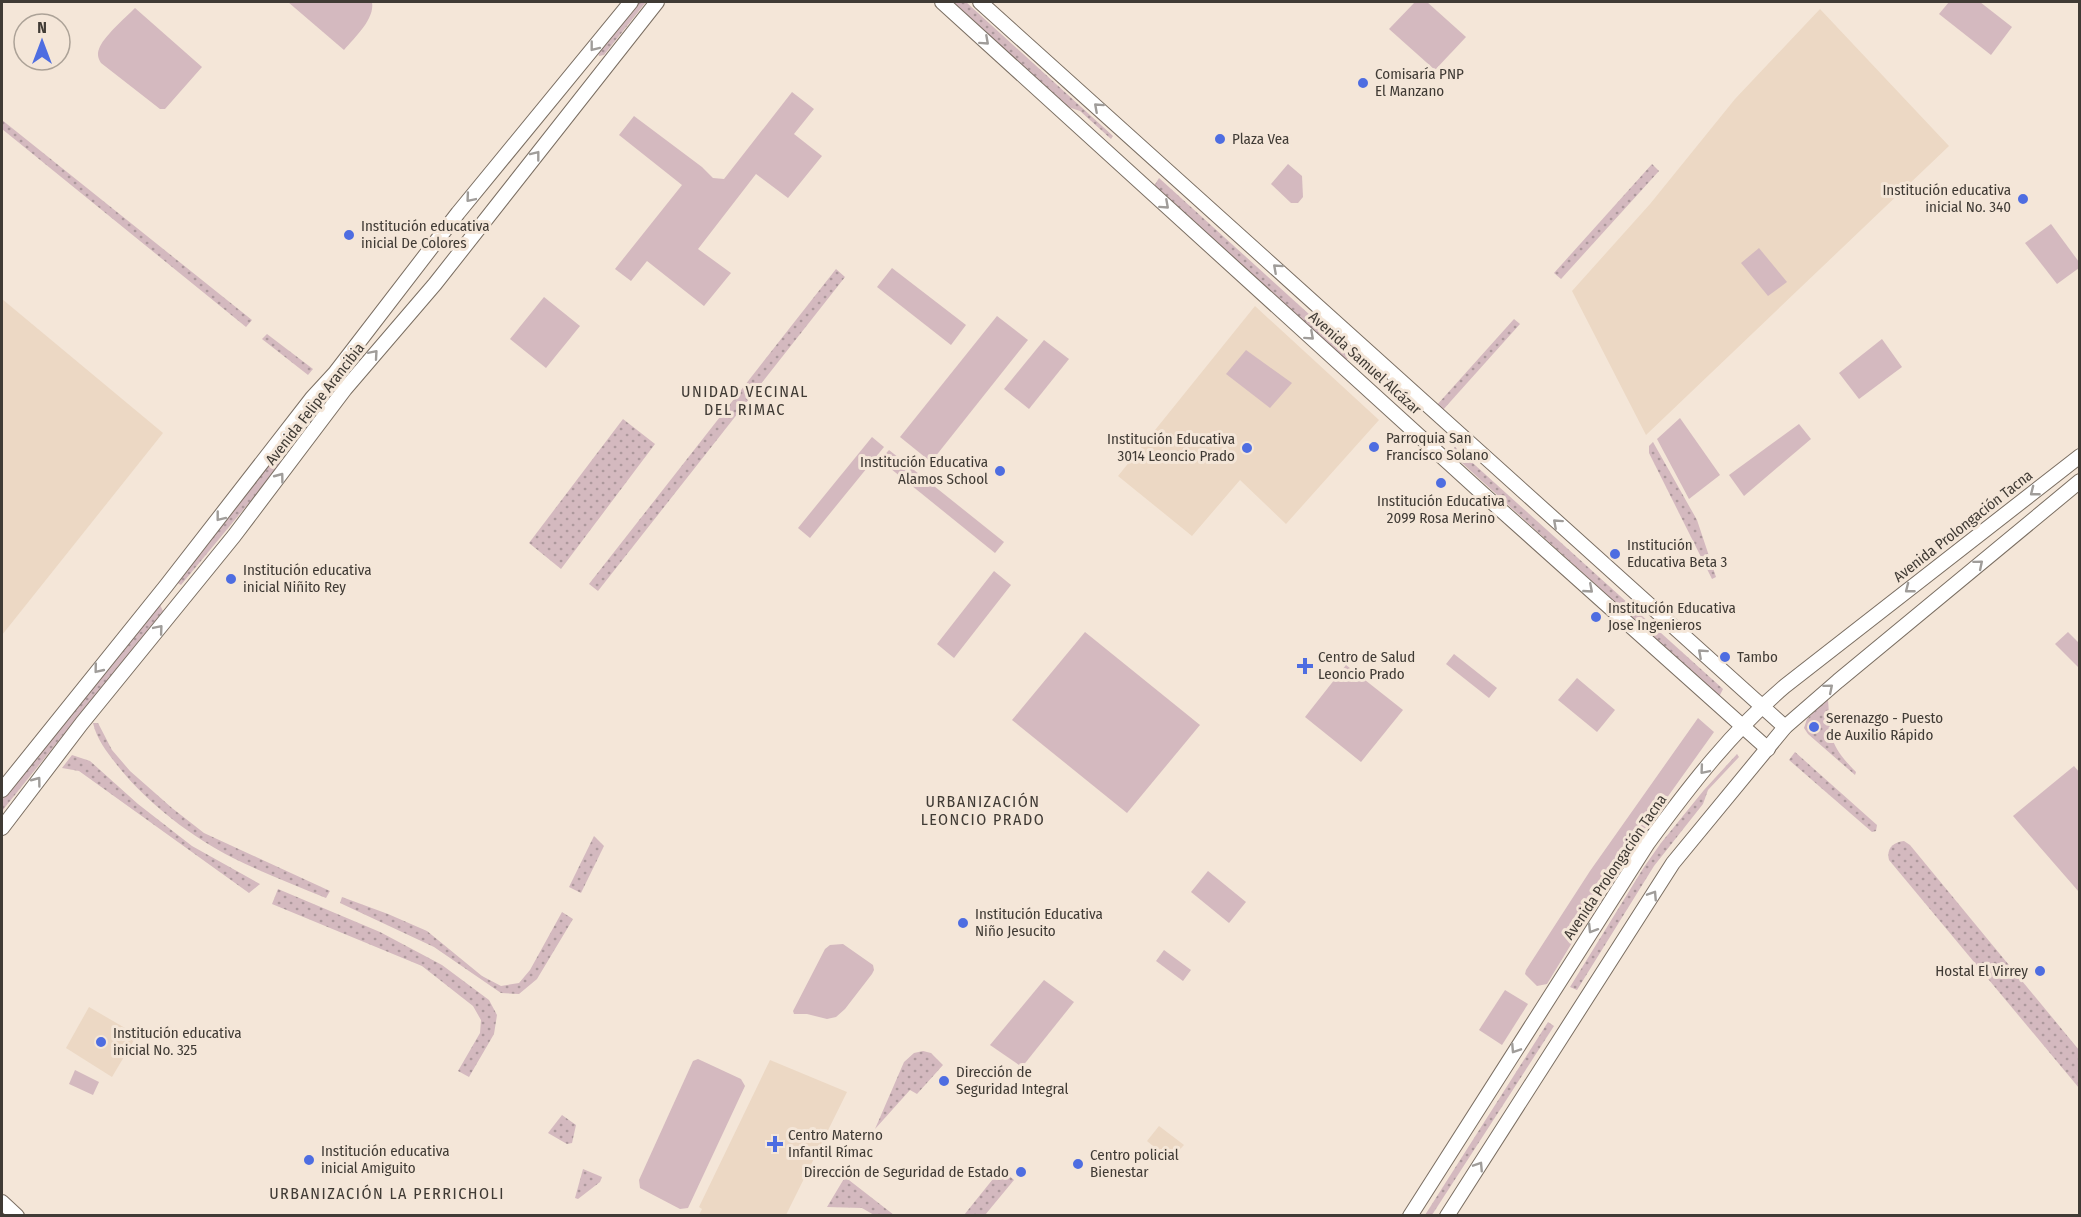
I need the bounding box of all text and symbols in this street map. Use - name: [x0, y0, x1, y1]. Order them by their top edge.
- north arrow: [12, 12, 72, 72]
- text: N: [37, 18, 47, 37]
- one-way arrow: [978, 34, 988, 45]
- one-way arrow: [591, 41, 602, 52]
- place label: Comisaría PNP El Manzano: [1375, 65, 1464, 100]
- marker: Comisaría PNP El Manzano: [1356, 76, 1370, 90]
- one-way arrow: [1095, 103, 1105, 114]
- place label: Plaza Vea: [1232, 130, 1289, 148]
- marker: Plaza Vea: [1213, 132, 1227, 146]
- one-way arrow: [528, 151, 539, 162]
- place label: Institución educativa inicial No. 340: [1882, 181, 2011, 216]
- one-way arrow: [467, 191, 478, 202]
- marker: Institución educativa inicial No. 340: [2016, 192, 2030, 206]
- one-way arrow: [1159, 198, 1169, 209]
- place label: Institución educativa inicial De Colores: [361, 217, 490, 252]
- marker: Institución educativa inicial De Colores: [342, 228, 356, 242]
- one-way arrow: [1273, 264, 1284, 275]
- street label: Avenida Samuel Alcázar: [1305, 308, 1426, 419]
- one-way arrow: [1303, 329, 1314, 340]
- street label: Avenida Felipe Arancibia: [262, 339, 368, 469]
- one-way arrow: [367, 350, 378, 361]
- district label: UNIDAD VECINAL DEL RIMAC: [681, 382, 809, 419]
- place label: Parroquia San Francisco Solano: [1386, 429, 1489, 464]
- place label: Institución Educativa 3014 Leoncio Prado: [1107, 430, 1235, 465]
- marker: Parroquia San Francisco Solano: [1367, 440, 1381, 454]
- marker: Institución Educativa 3014 Leoncio Prado: [1240, 441, 1254, 455]
- place label: Institución Educativa Alamos School: [860, 453, 988, 488]
- marker: Institución Educativa Alamos School: [993, 464, 1007, 478]
- street label: Avenida Prolongación Tacna: [1890, 466, 2036, 586]
- one-way arrow: [273, 472, 284, 483]
- marker: Institución Educativa 2099 Rosa Merino: [1434, 476, 1448, 490]
- one-way arrow: [2029, 484, 2040, 495]
- place label: Institución Educativa 2099 Rosa Merino: [1377, 492, 1505, 527]
- one-way arrow: [217, 510, 228, 521]
- one-way arrow: [1553, 519, 1564, 530]
- place label: Institución Educativa Beta 3: [1627, 536, 1728, 571]
- marker: Institución Educativa Beta 3: [1608, 547, 1622, 561]
- place label: Institución educativa inicial Niñito Rey: [243, 561, 372, 596]
- one-way arrow: [1972, 561, 1983, 572]
- marker: Institución educativa inicial Niñito Rey: [224, 572, 238, 586]
- one-way arrow: [1582, 582, 1593, 593]
- one-way arrow: [1905, 582, 1916, 593]
- place label: Institución Educativa Jose Ingenieros: [1608, 599, 1736, 634]
- marker: Institución Educativa Jose Ingenieros: [1589, 610, 1603, 624]
- one-way arrow: [151, 625, 162, 636]
- place label: Centro de Salud Leoncio Prado: [1318, 648, 1415, 683]
- place label: Tambo: [1737, 648, 1778, 666]
- one-way arrow: [1698, 649, 1709, 660]
- marker: Tambo: [1718, 650, 1732, 664]
- marker: Centro de Salud Leoncio Prado: [1296, 657, 1314, 675]
- one-way arrow: [95, 662, 106, 673]
- one-way arrow: [1822, 685, 1833, 696]
- place label: Serenazgo - Puesto de Auxilio Rápido: [1826, 709, 1943, 744]
- marker: Serenazgo - Puesto de Auxilio Rápido: [1807, 720, 1821, 734]
- one-way arrow: [1700, 763, 1711, 774]
- one-way arrow: [29, 777, 40, 788]
- street label: Avenida Prolongación Tacna: [1560, 791, 1670, 943]
- district label: URBANIZACIÓN LEONCIO PRADO: [921, 792, 1045, 829]
- one-way arrow: [1645, 891, 1657, 901]
- place label: Institución Educativa Niño Jesucito: [975, 905, 1103, 940]
- marker: Institución Educativa Niño Jesucito: [956, 916, 970, 930]
- one-way arrow: [1589, 923, 1600, 934]
- place label: Hostal El Virrey: [1935, 962, 2028, 980]
- marker: Hostal El Virrey: [2033, 964, 2047, 978]
- place label: Institución educativa inicial No. 325: [113, 1024, 242, 1059]
- marker: Institución educativa inicial No. 325: [94, 1035, 108, 1049]
- one-way arrow: [1511, 1043, 1523, 1053]
- place label: Dirección de Seguridad Integral: [956, 1063, 1069, 1098]
- marker: Dirección de Seguridad Integral: [937, 1074, 951, 1088]
- place label: Centro Materno Infantil Rímac: [788, 1126, 883, 1161]
- marker: Centro Materno Infantil Rímac: [766, 1135, 784, 1153]
- place label: Institución educativa inicial Amiguito: [321, 1142, 450, 1177]
- place label: Centro policial Bienestar: [1090, 1146, 1179, 1181]
- marker: Institución educativa inicial Amiguito: [302, 1153, 316, 1167]
- marker: Centro policial Bienestar: [1071, 1157, 1085, 1171]
- one-way arrow: [1472, 1162, 1483, 1173]
- place label: Dirección de Seguridad de Estado: [804, 1163, 1009, 1181]
- marker: Dirección de Seguridad de Estado: [1014, 1165, 1028, 1179]
- district label: URBANIZACIÓN LA PERRICHOLI: [269, 1184, 505, 1203]

